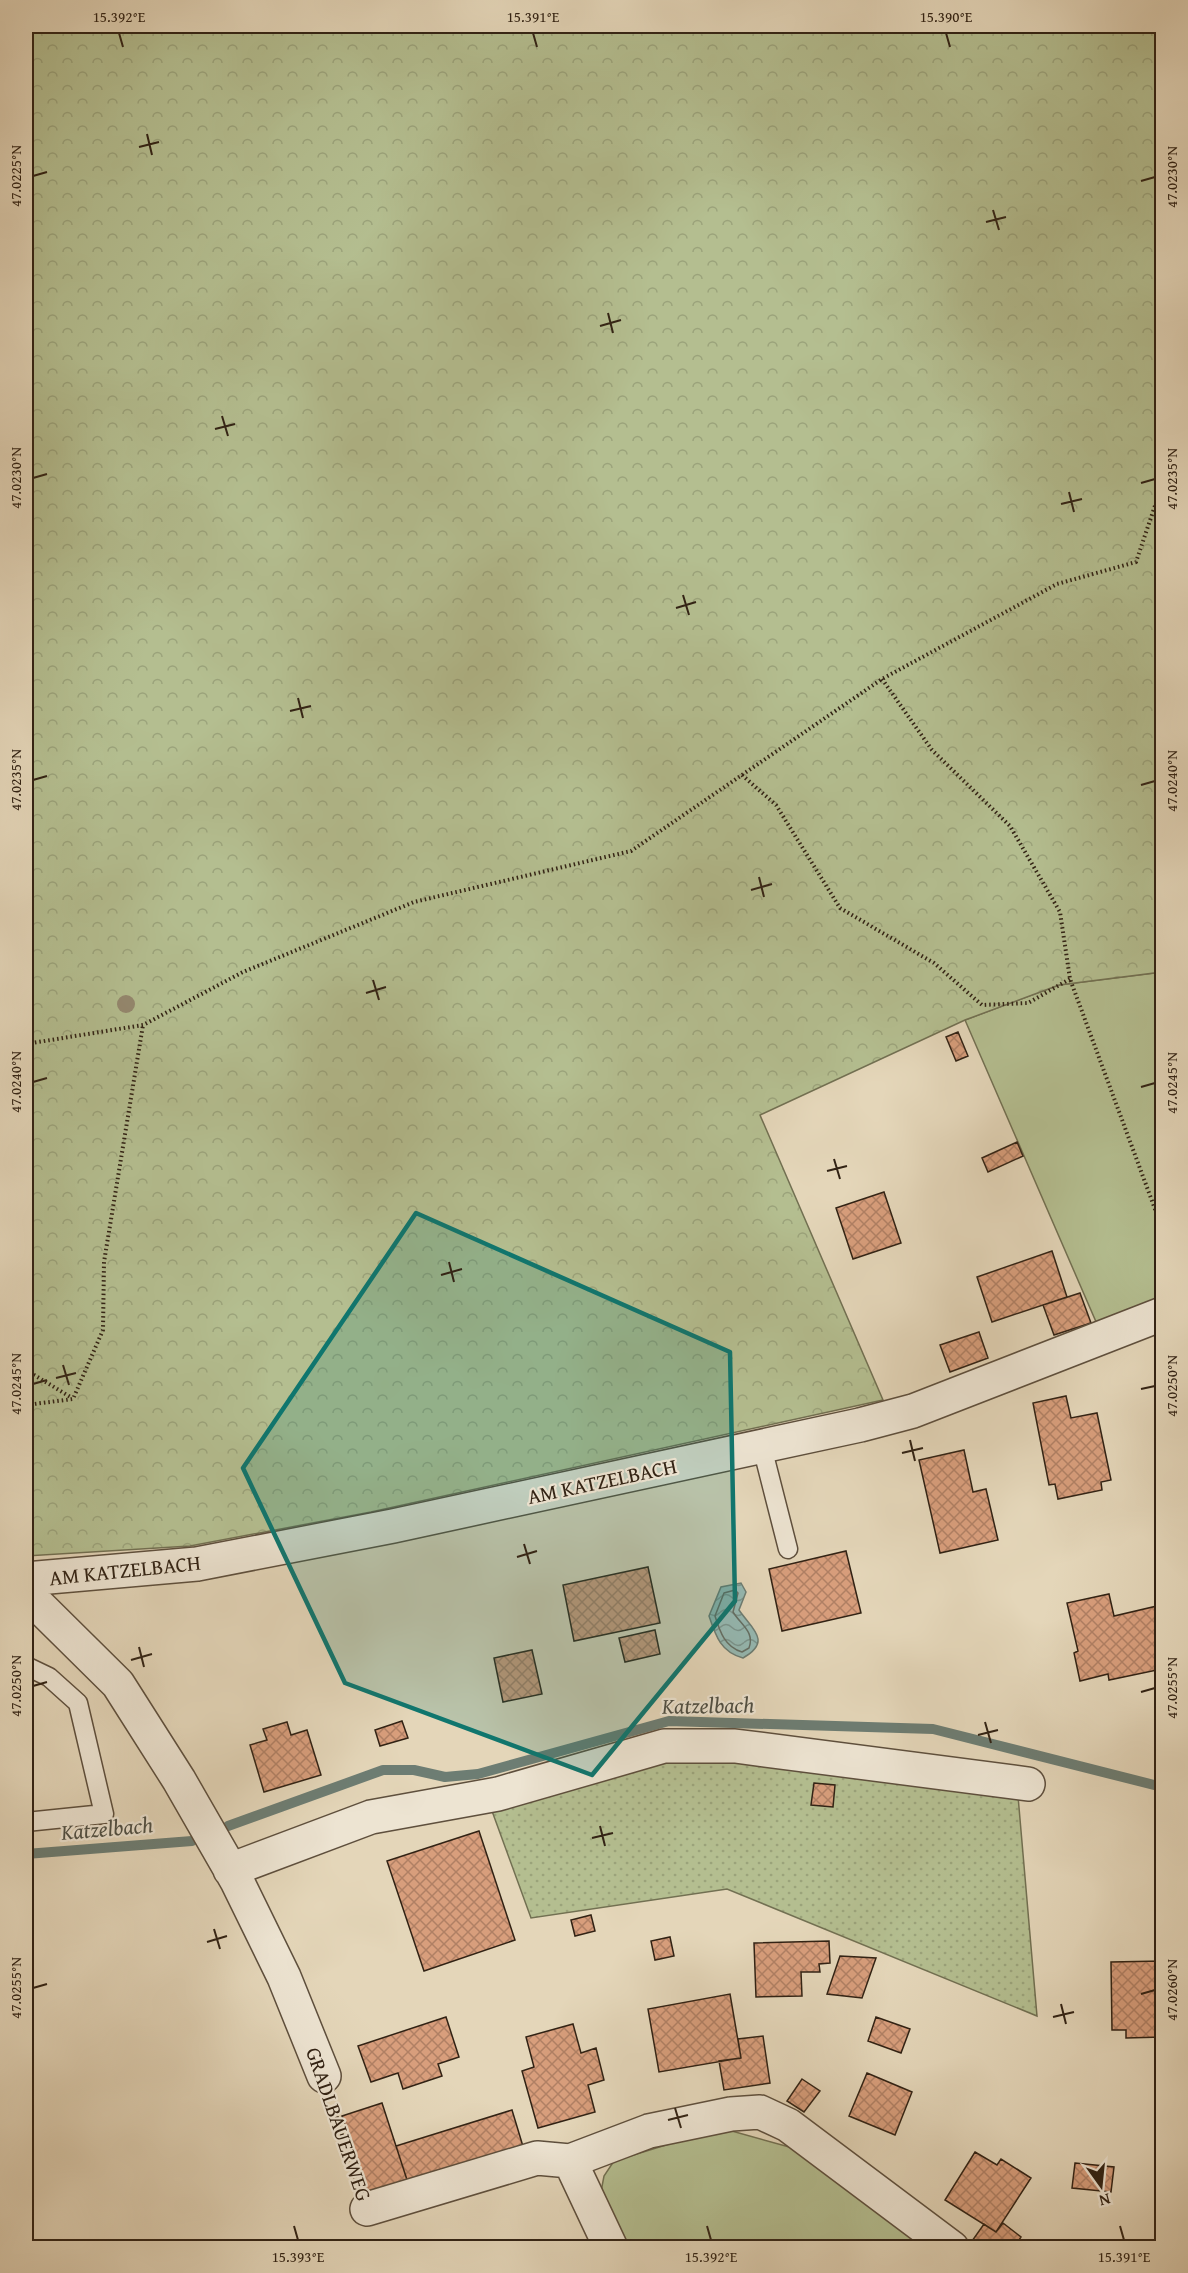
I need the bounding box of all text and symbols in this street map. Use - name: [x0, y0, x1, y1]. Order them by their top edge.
- text: 15.392°E: [93, 6, 146, 27]
- text: 15.391°E: [507, 6, 560, 27]
- text: 15.390°E: [920, 6, 973, 27]
- text: 47.0225°N: [5, 145, 26, 207]
- text: 47.0230°N: [1161, 146, 1182, 208]
- text: 47.0230°N: [5, 447, 26, 509]
- text: 47.0235°N: [1161, 448, 1182, 510]
- text: 47.0235°N: [5, 749, 26, 811]
- text: 47.0240°N: [1161, 750, 1182, 812]
- text: 47.0240°N: [5, 1051, 26, 1113]
- text: 47.0245°N: [1161, 1052, 1182, 1114]
- text: 47.0245°N: [5, 1353, 26, 1415]
- text: 47.0250°N: [1161, 1355, 1182, 1417]
- street label: AM KATZELBACH: [524, 1450, 680, 1512]
- street label: AM KATZELBACH: [48, 1547, 202, 1593]
- text: 47.0250°N: [5, 1655, 26, 1717]
- text: 47.0255°N: [1161, 1657, 1182, 1719]
- water label: Katzelbach: [661, 1688, 754, 1722]
- water label: Katzelbach: [59, 1808, 154, 1848]
- text: 47.0255°N: [5, 1957, 26, 2019]
- text: 47.0260°N: [1161, 1959, 1182, 2021]
- street label: GRADLBAUERWEG: [298, 2043, 380, 2205]
- north arrow: [1071, 2156, 1131, 2216]
- text: N: [1096, 2188, 1113, 2214]
- text: 15.393°E: [272, 2246, 325, 2267]
- text: 15.392°E: [685, 2246, 738, 2267]
- text: 15.391°E: [1098, 2246, 1151, 2267]

